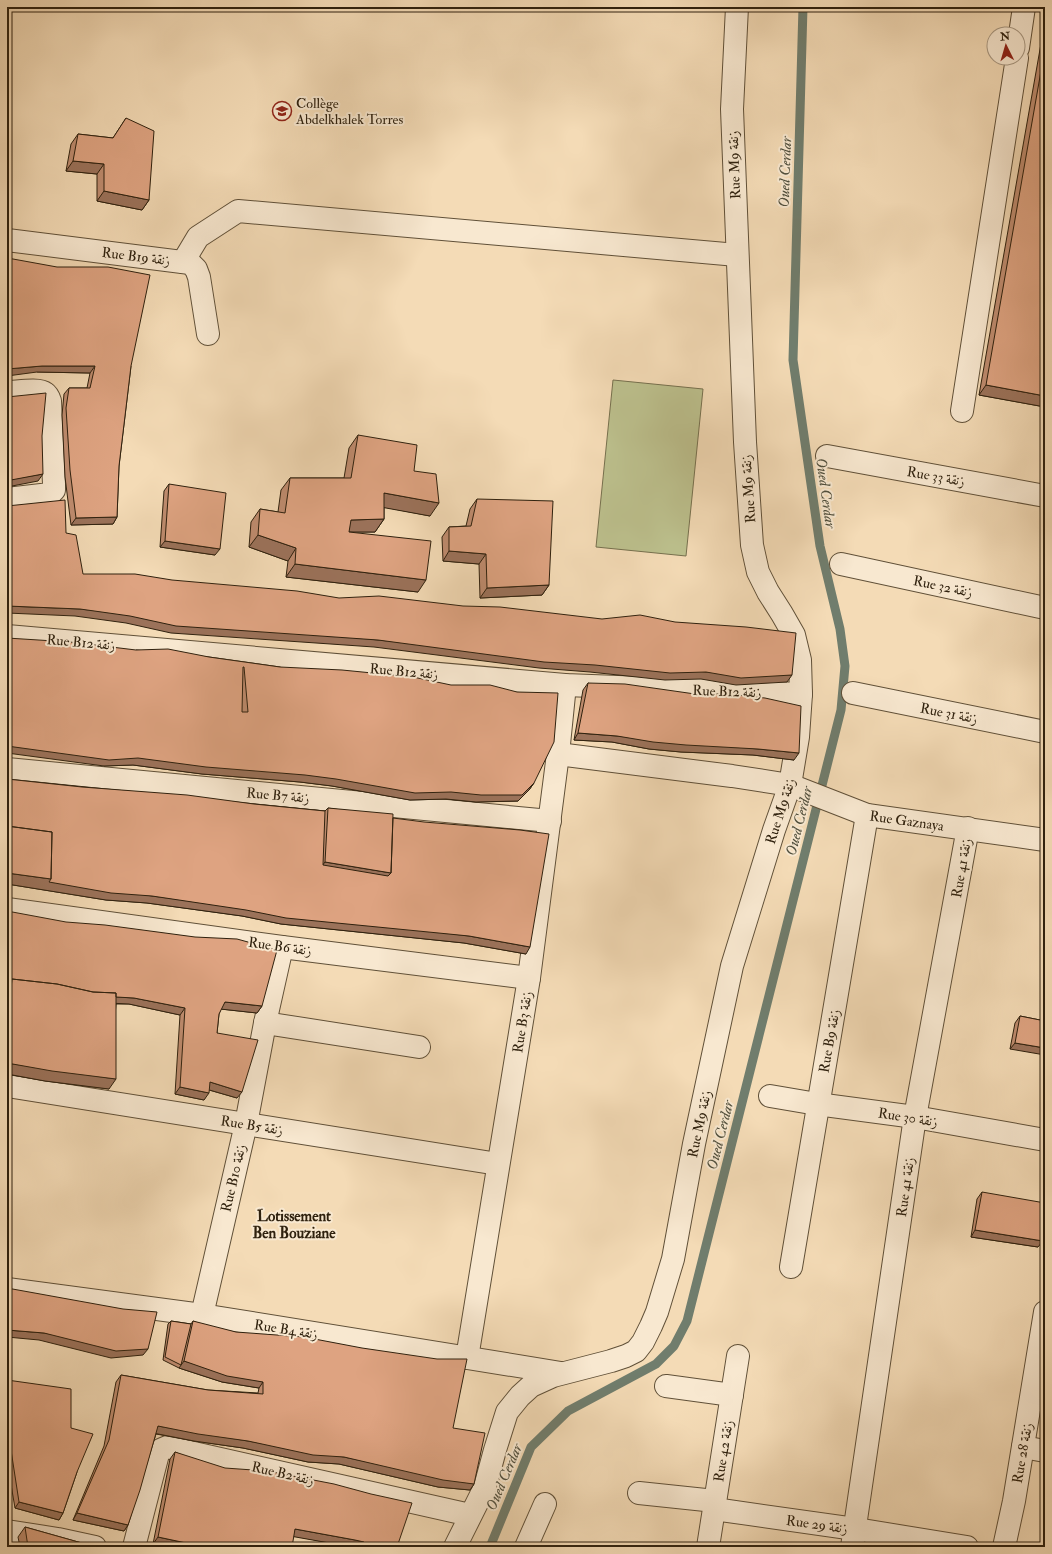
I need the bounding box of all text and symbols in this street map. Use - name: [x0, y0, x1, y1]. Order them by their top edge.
- north arrow: [986, 26, 1026, 66]
- text: N: [999, 30, 1012, 44]
- place label: Collège Abdelkhalek Torres: [295, 95, 403, 128]
- school or university icon: Collège Abdelkhalek Torres: [271, 100, 293, 122]
- street label: Rue M9 زنقة: [725, 130, 744, 199]
- water label: Oued Cerdar: [775, 135, 796, 208]
- street label: Rue B19 زنقة: [101, 244, 171, 269]
- street label: Rue M9 زنقة: [738, 454, 759, 524]
- water label: Oued Cerdar: [811, 457, 840, 531]
- street label: Rue 33 زنقة: [906, 463, 966, 490]
- street label: Rue 32 زنقة: [912, 572, 974, 601]
- street label: Rue B12 زنقة: [46, 631, 116, 654]
- street label: Rue B12 زنقة: [369, 660, 439, 683]
- street label: Rue B12 زنقة: [692, 682, 762, 701]
- street label: Rue 31 زنقة: [919, 700, 979, 727]
- street label: Rue M9 زنقة: [762, 776, 799, 846]
- water label: Oued Cerdar: [782, 783, 818, 858]
- street label: Rue B7 زنقة: [246, 784, 310, 807]
- street label: Rue Gaznaya: [869, 807, 945, 835]
- street label: Rue 41 زنقة: [948, 837, 975, 899]
- street label: Rue B6 زنقة: [247, 934, 313, 959]
- street label: Rue B3 زنقة: [509, 990, 536, 1054]
- street label: Rue B9 زنقة: [816, 1008, 843, 1074]
- street label: Rue M9 زنقة: [684, 1089, 715, 1159]
- water label: Oued Cerdar: [703, 1097, 739, 1172]
- street label: Rue 30 زنقة: [877, 1104, 939, 1131]
- street label: Rue B5 زنقة: [219, 1112, 284, 1139]
- street label: Rue B10 زنقة: [217, 1143, 250, 1214]
- street label: Rue 41 زنقة: [893, 1156, 918, 1218]
- district label: Lotissement Ben Bouziane: [252, 1207, 336, 1243]
- street label: Rue B4 زنقة: [253, 1316, 319, 1343]
- street label: Rue 42 زنقة: [710, 1419, 737, 1483]
- street label: Rue 28 زنقة: [1009, 1421, 1036, 1485]
- water label: Oued Cerdar: [482, 1439, 528, 1514]
- street label: Rue B2 زنقة: [250, 1458, 316, 1489]
- street label: Rue 29 زنقة: [785, 1512, 849, 1537]

